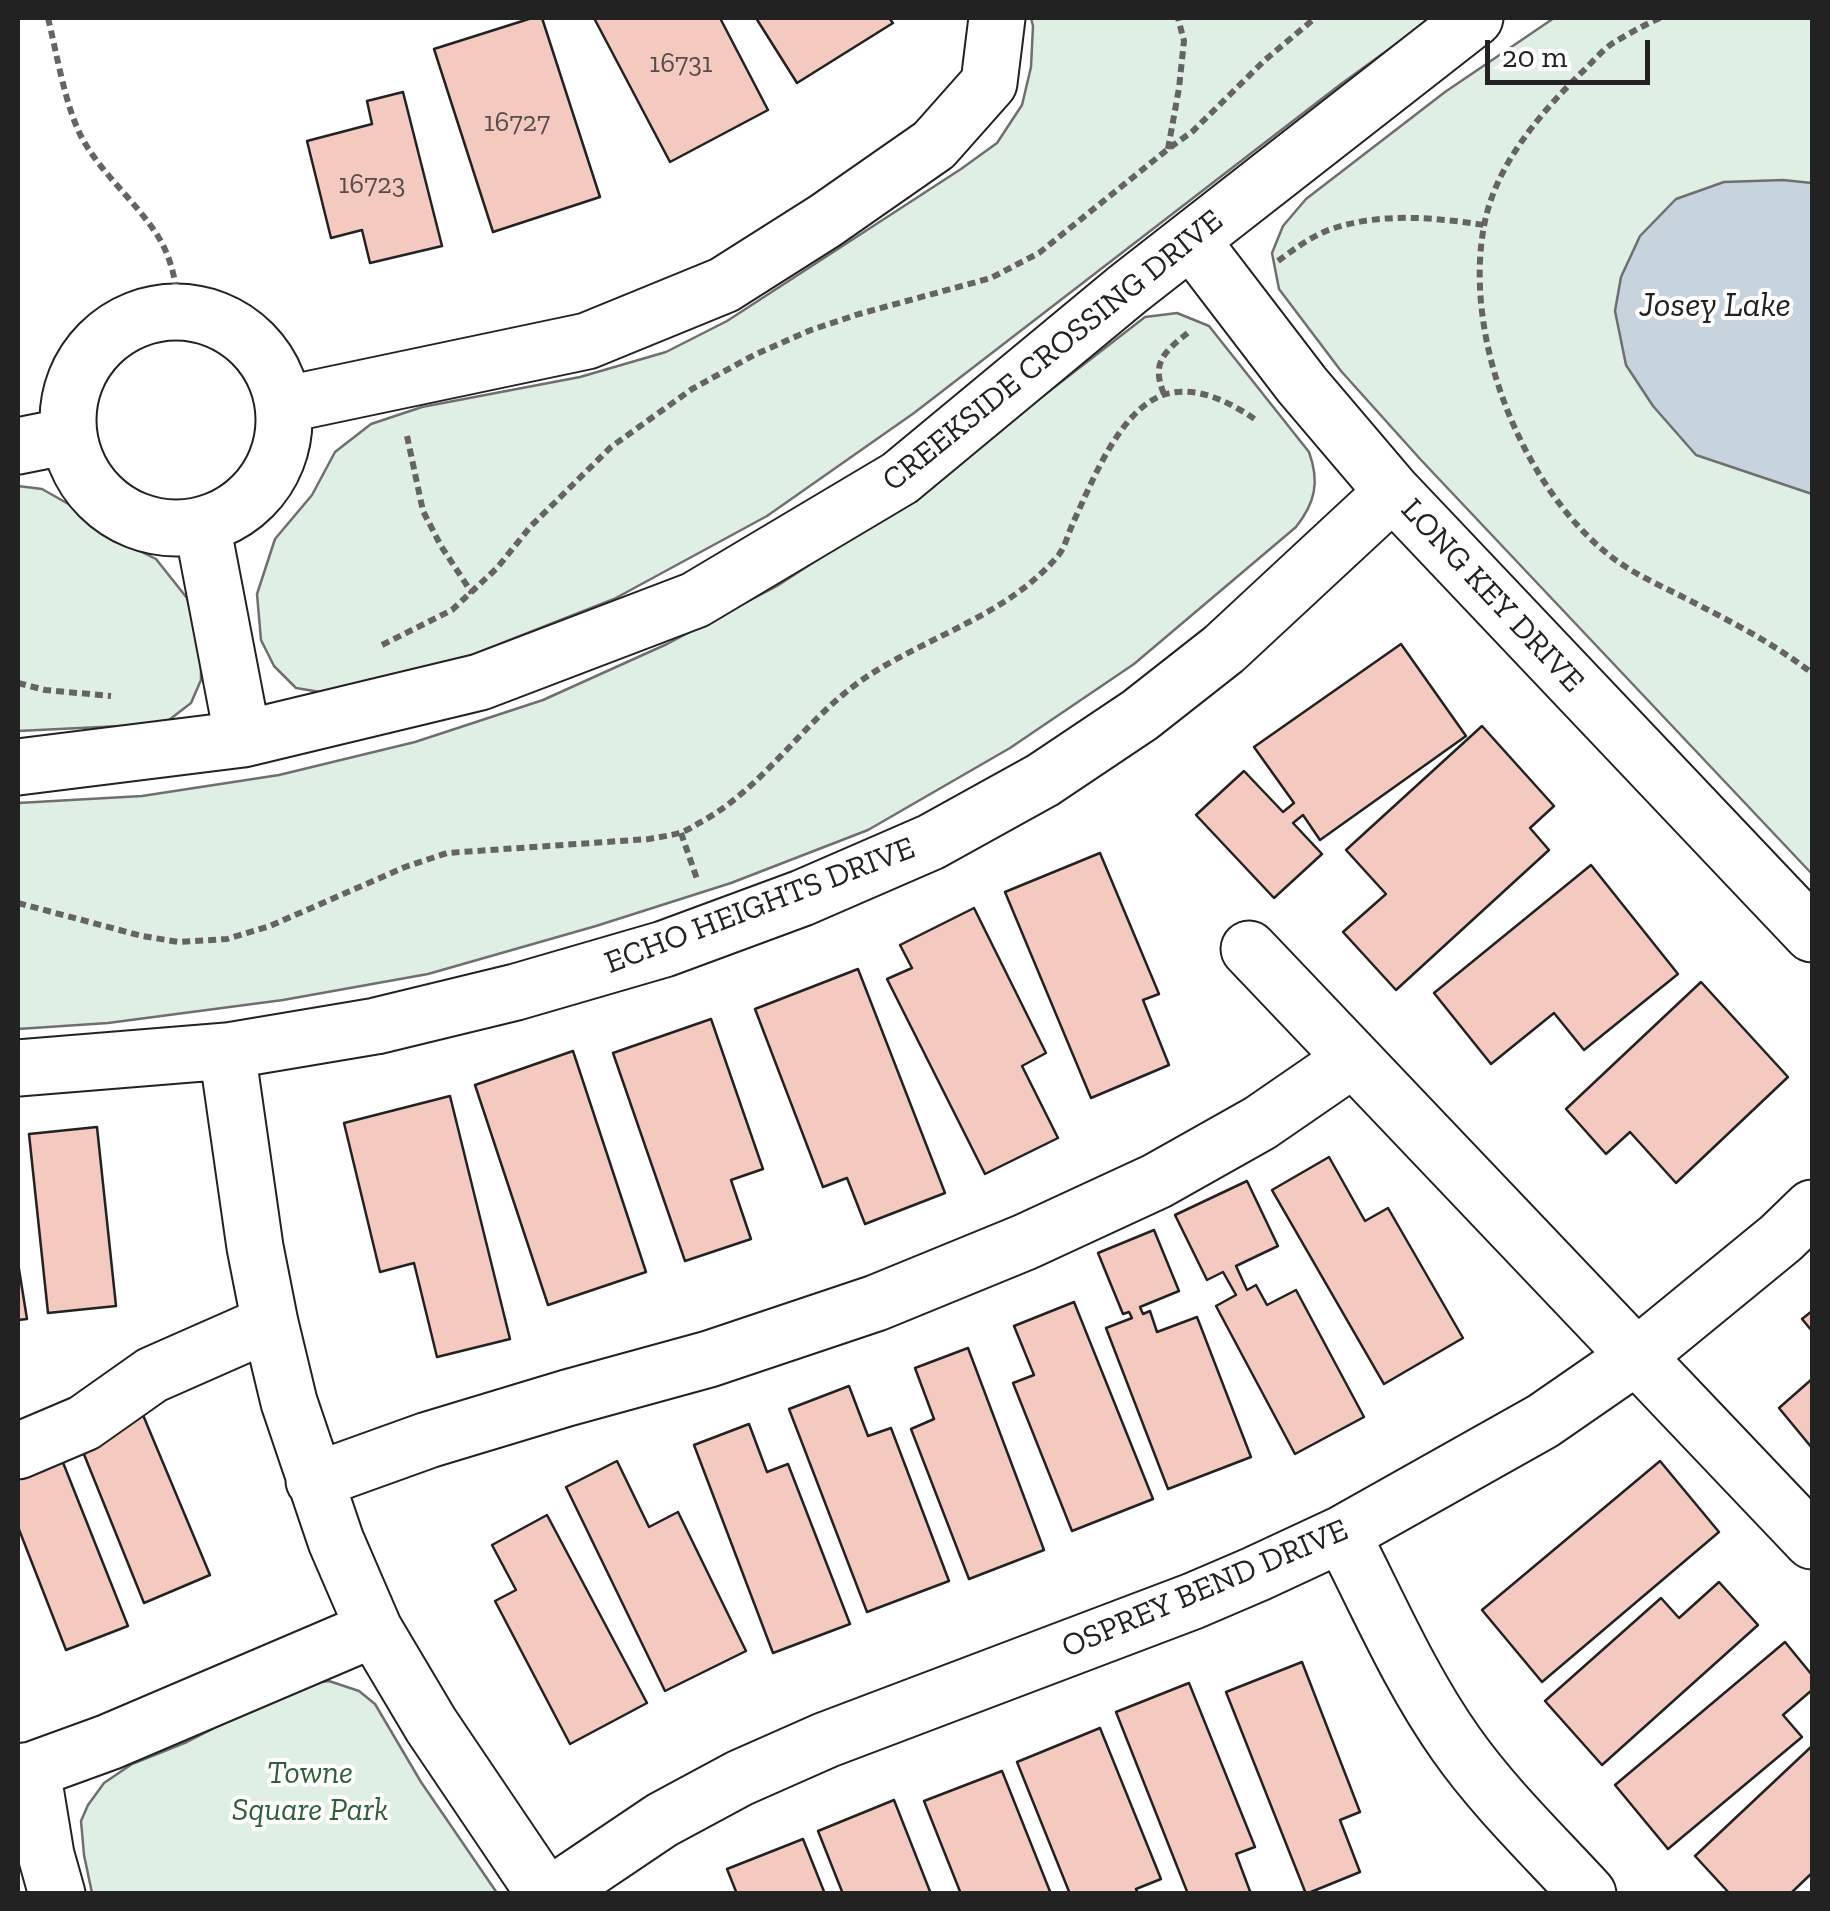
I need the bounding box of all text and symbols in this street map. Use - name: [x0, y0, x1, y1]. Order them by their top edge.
- scale bar: [1490, 20, 1655, 82]
- text: 20 m: [1502, 39, 1567, 75]
- house number: 16731: [649, 47, 713, 81]
- house number: 16727: [484, 106, 550, 140]
- house number: 16723: [339, 168, 405, 202]
- street label: CREEKSIDE CROSSING DRIVE: [875, 202, 1231, 500]
- water label: Josey Lake: [1639, 285, 1791, 327]
- street label: LONG KEY DRIVE: [1392, 491, 1592, 701]
- street label: ECHO HEIGHTS DRIVE: [600, 829, 920, 983]
- street label: OSPREY BEND DRIVE: [1056, 1511, 1354, 1667]
- park label: Towne Square Park: [232, 1755, 388, 1830]

